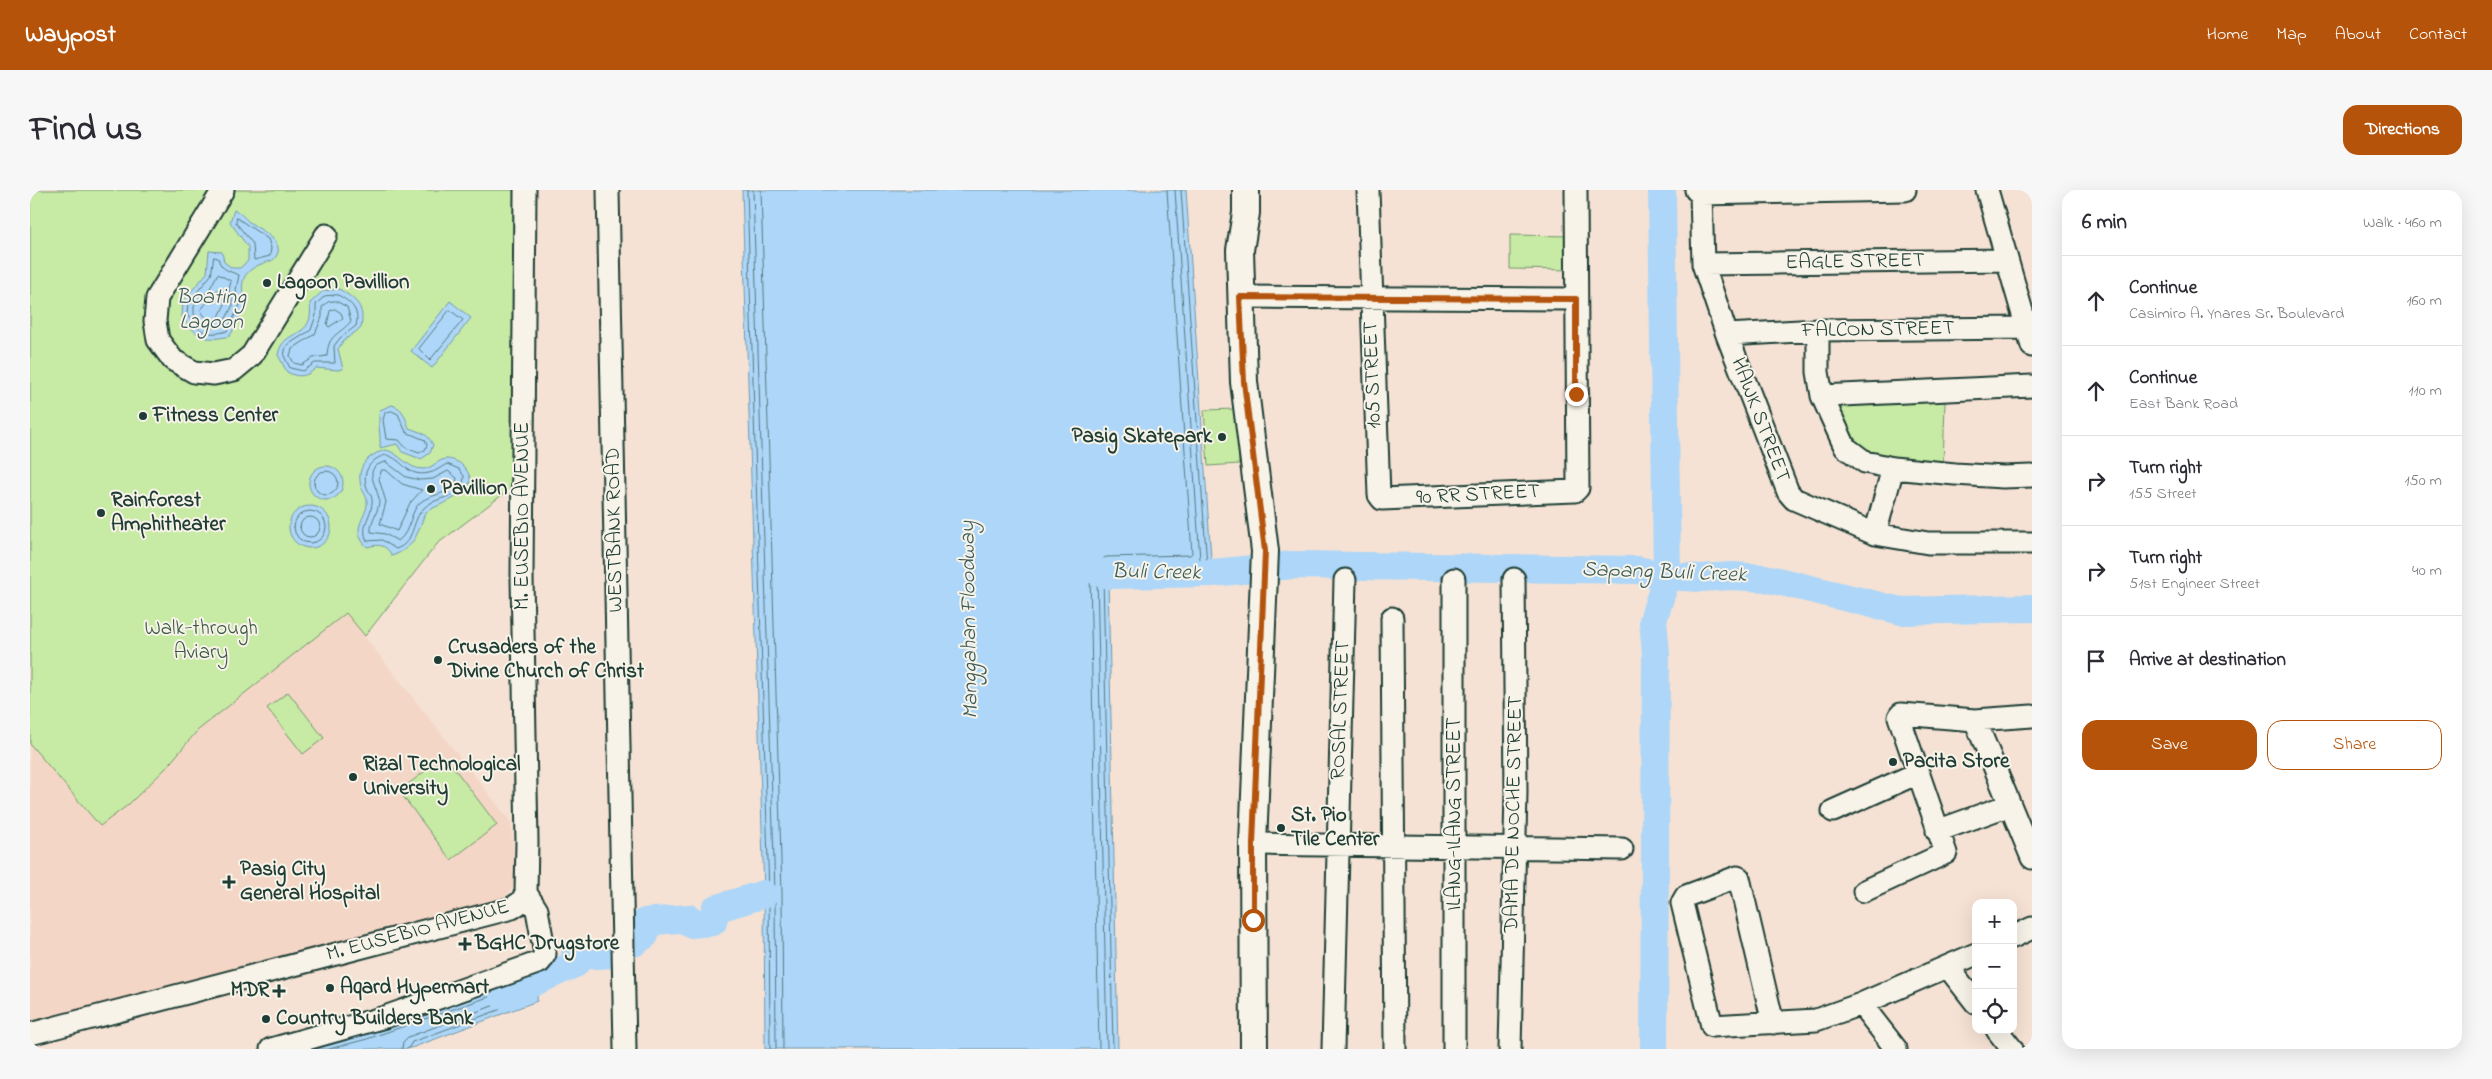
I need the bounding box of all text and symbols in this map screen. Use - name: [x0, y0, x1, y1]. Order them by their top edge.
- text: Waypost: [25, 18, 116, 53]
- text: Home: [2207, 22, 2248, 48]
- text: Map: [2276, 22, 2307, 48]
- text: About: [2335, 22, 2381, 48]
- text: Contact: [2409, 22, 2467, 48]
- text: Find us: [30, 105, 142, 156]
- button: Directions: [2343, 105, 2462, 155]
- text: 6 min: [2082, 208, 2127, 238]
- text: Walk · 460 m: [2363, 211, 2442, 235]
- street label: EAGLE STREET: [1785, 246, 1925, 278]
- place label: Lagoon Pavillion: [277, 268, 409, 300]
- text: Continue: [2129, 275, 2197, 302]
- marker: Lagoon Pavillion: [261, 277, 273, 289]
- water label: Boating Lagoon: [176, 282, 247, 339]
- icon: ahead: [2082, 287, 2110, 315]
- text: 160 m: [2407, 289, 2442, 313]
- text: Casimiro A. Ynares Sr. Boulevard: [2129, 302, 2344, 326]
- street label: FALCON STREET: [1800, 314, 1955, 346]
- street label: 105 STREET: [1356, 321, 1390, 429]
- street label: HAWK STREET: [1722, 353, 1798, 487]
- text: Continue: [2129, 365, 2197, 392]
- icon: ahead: [2082, 377, 2110, 405]
- text: 110 m: [2408, 379, 2442, 403]
- route end: [1565, 383, 1588, 406]
- text: East Bank Road: [2129, 392, 2238, 416]
- place label: Fitness Center: [152, 401, 279, 431]
- marker: Fitness Center: [137, 410, 149, 422]
- street label: M. EUSEBIO AVENUE: [508, 422, 538, 610]
- place label: Pasig Skatepark: [1072, 422, 1213, 454]
- marker: Pasig Skatepark: [1216, 431, 1228, 443]
- street label: WESTBANK ROAD: [599, 447, 631, 613]
- text: Turn right: [2129, 455, 2202, 482]
- icon: right: [2082, 467, 2110, 495]
- text: 150 m: [2404, 469, 2442, 493]
- place label: Pavillion: [441, 474, 507, 504]
- street label: 90 RR STREET: [1415, 477, 1541, 513]
- text: 155 Street: [2129, 482, 2197, 506]
- marker: Pavillion: [425, 483, 437, 495]
- place label: Rainforest Amphitheater: [111, 486, 226, 540]
- marker: Rainforest Amphitheater: [95, 507, 107, 519]
- water label: Manggahan Floodway: [952, 520, 988, 719]
- text: Turn right: [2129, 545, 2202, 572]
- water label: Sapang Buli Creek: [1581, 554, 1748, 592]
- water label: Buli Creek: [1111, 556, 1202, 590]
- icon: right: [2082, 557, 2110, 585]
- text: 40 m: [2412, 559, 2442, 583]
- text: 51st Engineer Street: [2129, 572, 2260, 596]
- park label: Walk-through Aviary: [144, 614, 258, 670]
- place label: Crusaders of the Divine Church of Christ: [447, 633, 645, 687]
- street label: ROSAL STREET: [1324, 640, 1358, 780]
- icon: arrive: [2082, 647, 2110, 675]
- text: Arrive at destination: [2129, 647, 2286, 674]
- marker: Crusaders of the Divine Church of Christ: [432, 654, 444, 666]
- street label: DAMA DE NOCHE STREET: [1497, 695, 1531, 934]
- street label: ILANG-ILANG STREET: [1440, 717, 1470, 911]
- button: Save: [2082, 720, 2257, 770]
- button: Share: [2267, 720, 2442, 770]
- place label: Pacita Store: [1903, 747, 2010, 777]
- place label: Rizal Technological University: [363, 750, 521, 806]
- marker: Pacita Store: [1887, 756, 1899, 768]
- marker: Rizal Technological University: [347, 771, 359, 783]
- place label: St. Pio Tile Center: [1291, 801, 1380, 855]
- marker: St. Pio Tile Center: [1275, 822, 1287, 834]
- place label: Pasig City General Hospital: [240, 855, 380, 909]
- marker: Pasig City General Hospital: [222, 875, 236, 889]
- street label: M. EUSEBIO AVENUE: [323, 892, 513, 970]
- map controls: [1972, 899, 2017, 1034]
- button: +: [1972, 899, 2017, 944]
- route start: [1242, 909, 1265, 932]
- place label: BGHC Drugstore: [474, 929, 620, 961]
- marker: BGHC Drugstore: [459, 938, 471, 950]
- button: −: [1972, 944, 2017, 989]
- place label: Aqard Hypermart: [340, 973, 490, 1005]
- place label: MDR: [230, 976, 269, 1006]
- marker: Aqard Hypermart: [324, 982, 336, 994]
- marker: MDR: [273, 985, 285, 997]
- button: locate: [1972, 989, 2017, 1034]
- place label: Country Builders Bank: [276, 1004, 474, 1036]
- marker: Country Builders Bank: [260, 1013, 272, 1025]

